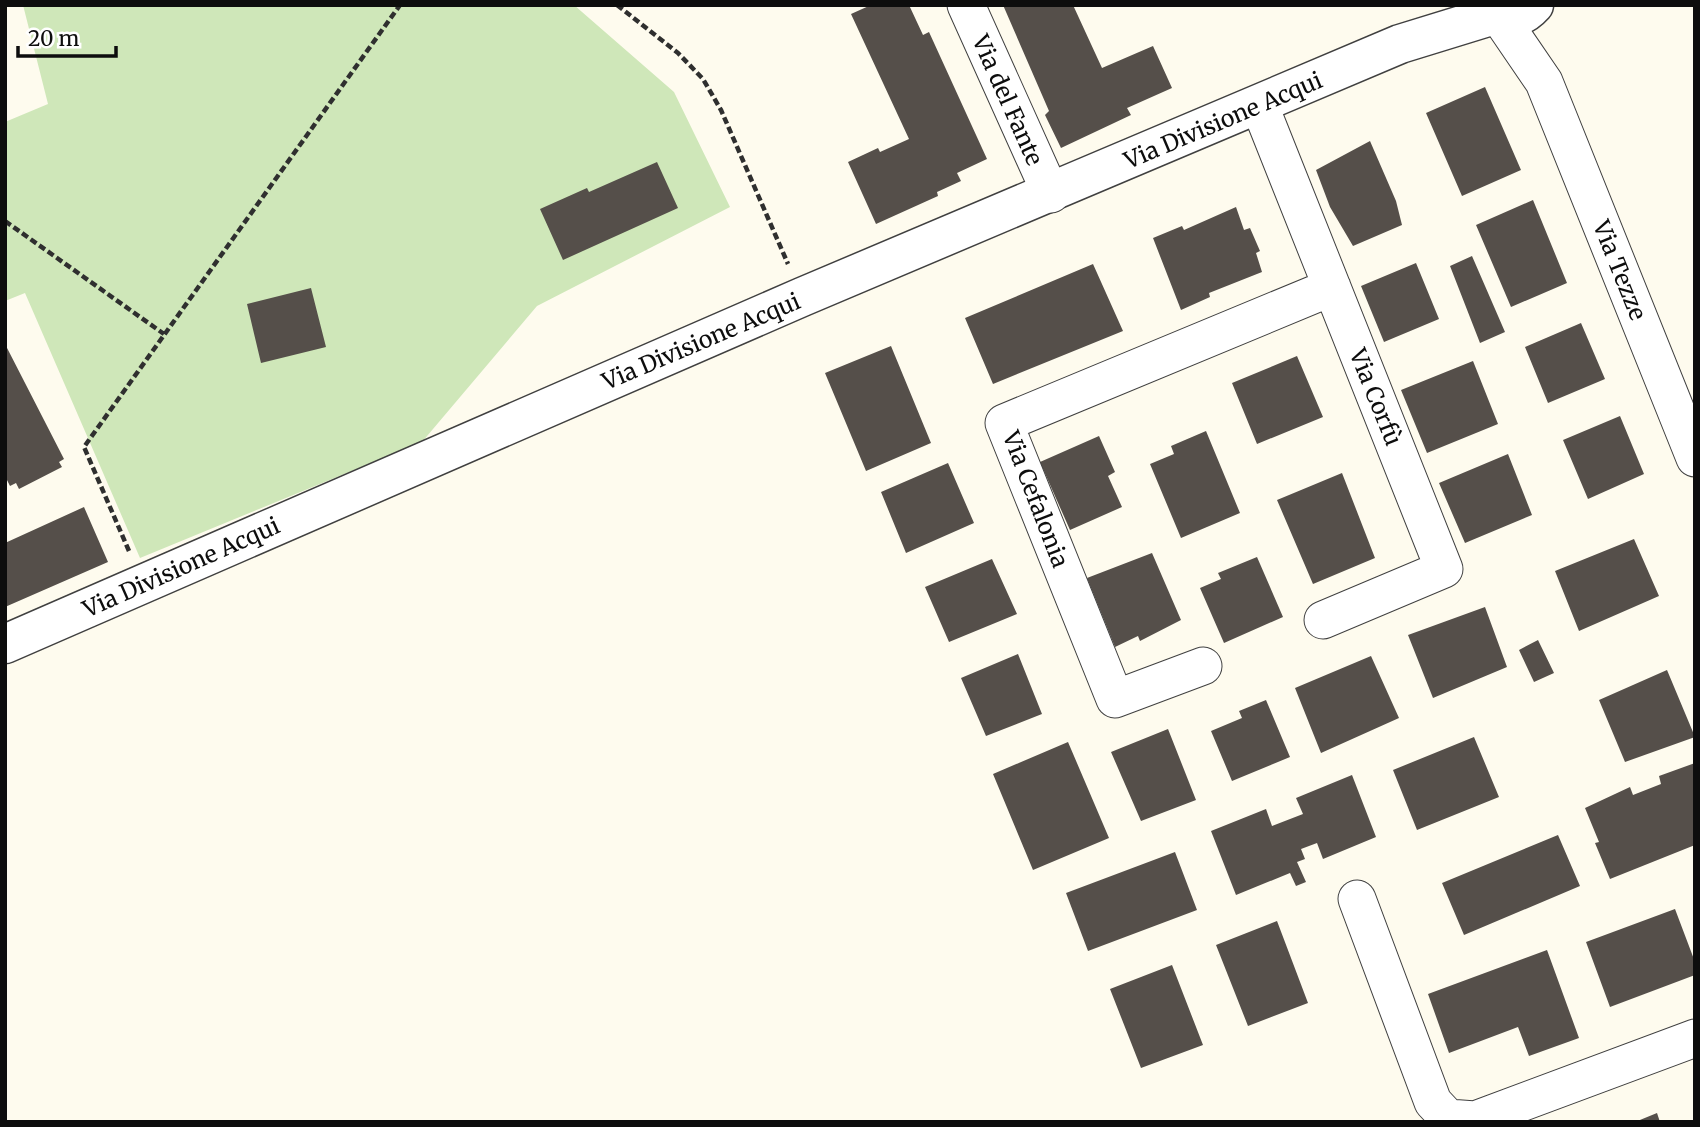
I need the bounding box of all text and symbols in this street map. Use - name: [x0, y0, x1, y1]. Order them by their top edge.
- scale bar: [18, 14, 116, 58]
- text: 20 m: [28, 25, 80, 52]
- street label: Via del Fante: [966, 29, 1050, 170]
- street label: Via Divisione Acqui: [1119, 65, 1326, 175]
- street label: Via Tezze: [1587, 215, 1653, 324]
- street label: Via Divisione Acqui: [597, 286, 804, 396]
- street label: Via Corfù: [1343, 343, 1409, 450]
- street label: Via Cefalonia: [996, 426, 1075, 571]
- street label: Via Divisione Acqui: [77, 511, 284, 624]

